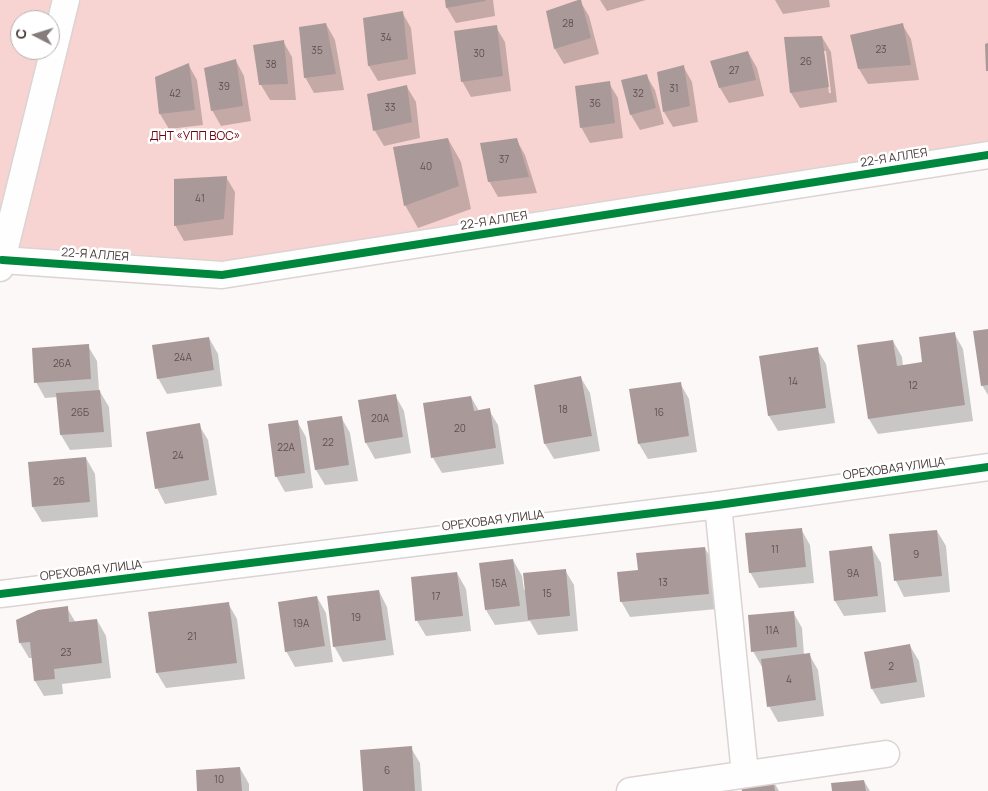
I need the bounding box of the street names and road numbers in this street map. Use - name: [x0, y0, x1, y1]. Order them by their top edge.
- street label: 22-Я АЛЛЕЯ: [859, 146, 929, 170]
- street label: 22-Я АЛЛЕЯ: [459, 209, 529, 233]
- street label: 22-Я АЛЛЕЯ: [61, 245, 129, 265]
- street label: ОРЕХОВАЯ УЛИЦА: [842, 455, 946, 483]
- street label: ОРЕХОВАЯ УЛИЦА: [441, 508, 545, 534]
- street label: ОРЕХОВАЯ УЛИЦА: [39, 558, 143, 584]

